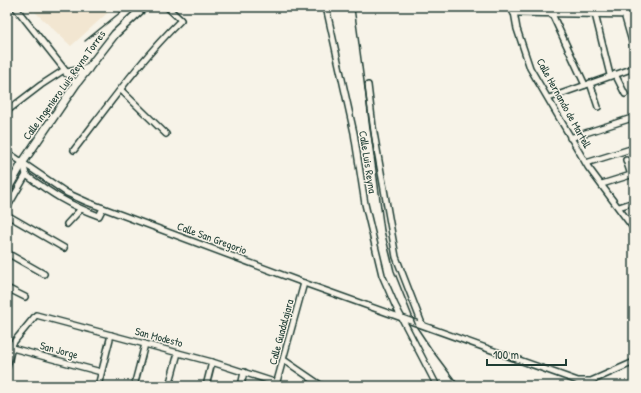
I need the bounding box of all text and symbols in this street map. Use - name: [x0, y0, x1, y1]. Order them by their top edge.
- street label: Calle Ingeniero Luis Reyna Torres: [20, 27, 108, 143]
- street label: Calle Hernando de Martell: [534, 56, 595, 151]
- street label: Calle Luis Reyna: [356, 130, 380, 195]
- street label: Calle San Gregorio: [175, 219, 249, 257]
- street label: Calle Guadalajara: [266, 297, 297, 366]
- street label: San Modesto: [134, 324, 185, 350]
- street label: San Jorge: [38, 338, 80, 362]
- scale bar: [487, 341, 566, 367]
- text: 100 m: [493, 346, 519, 363]

